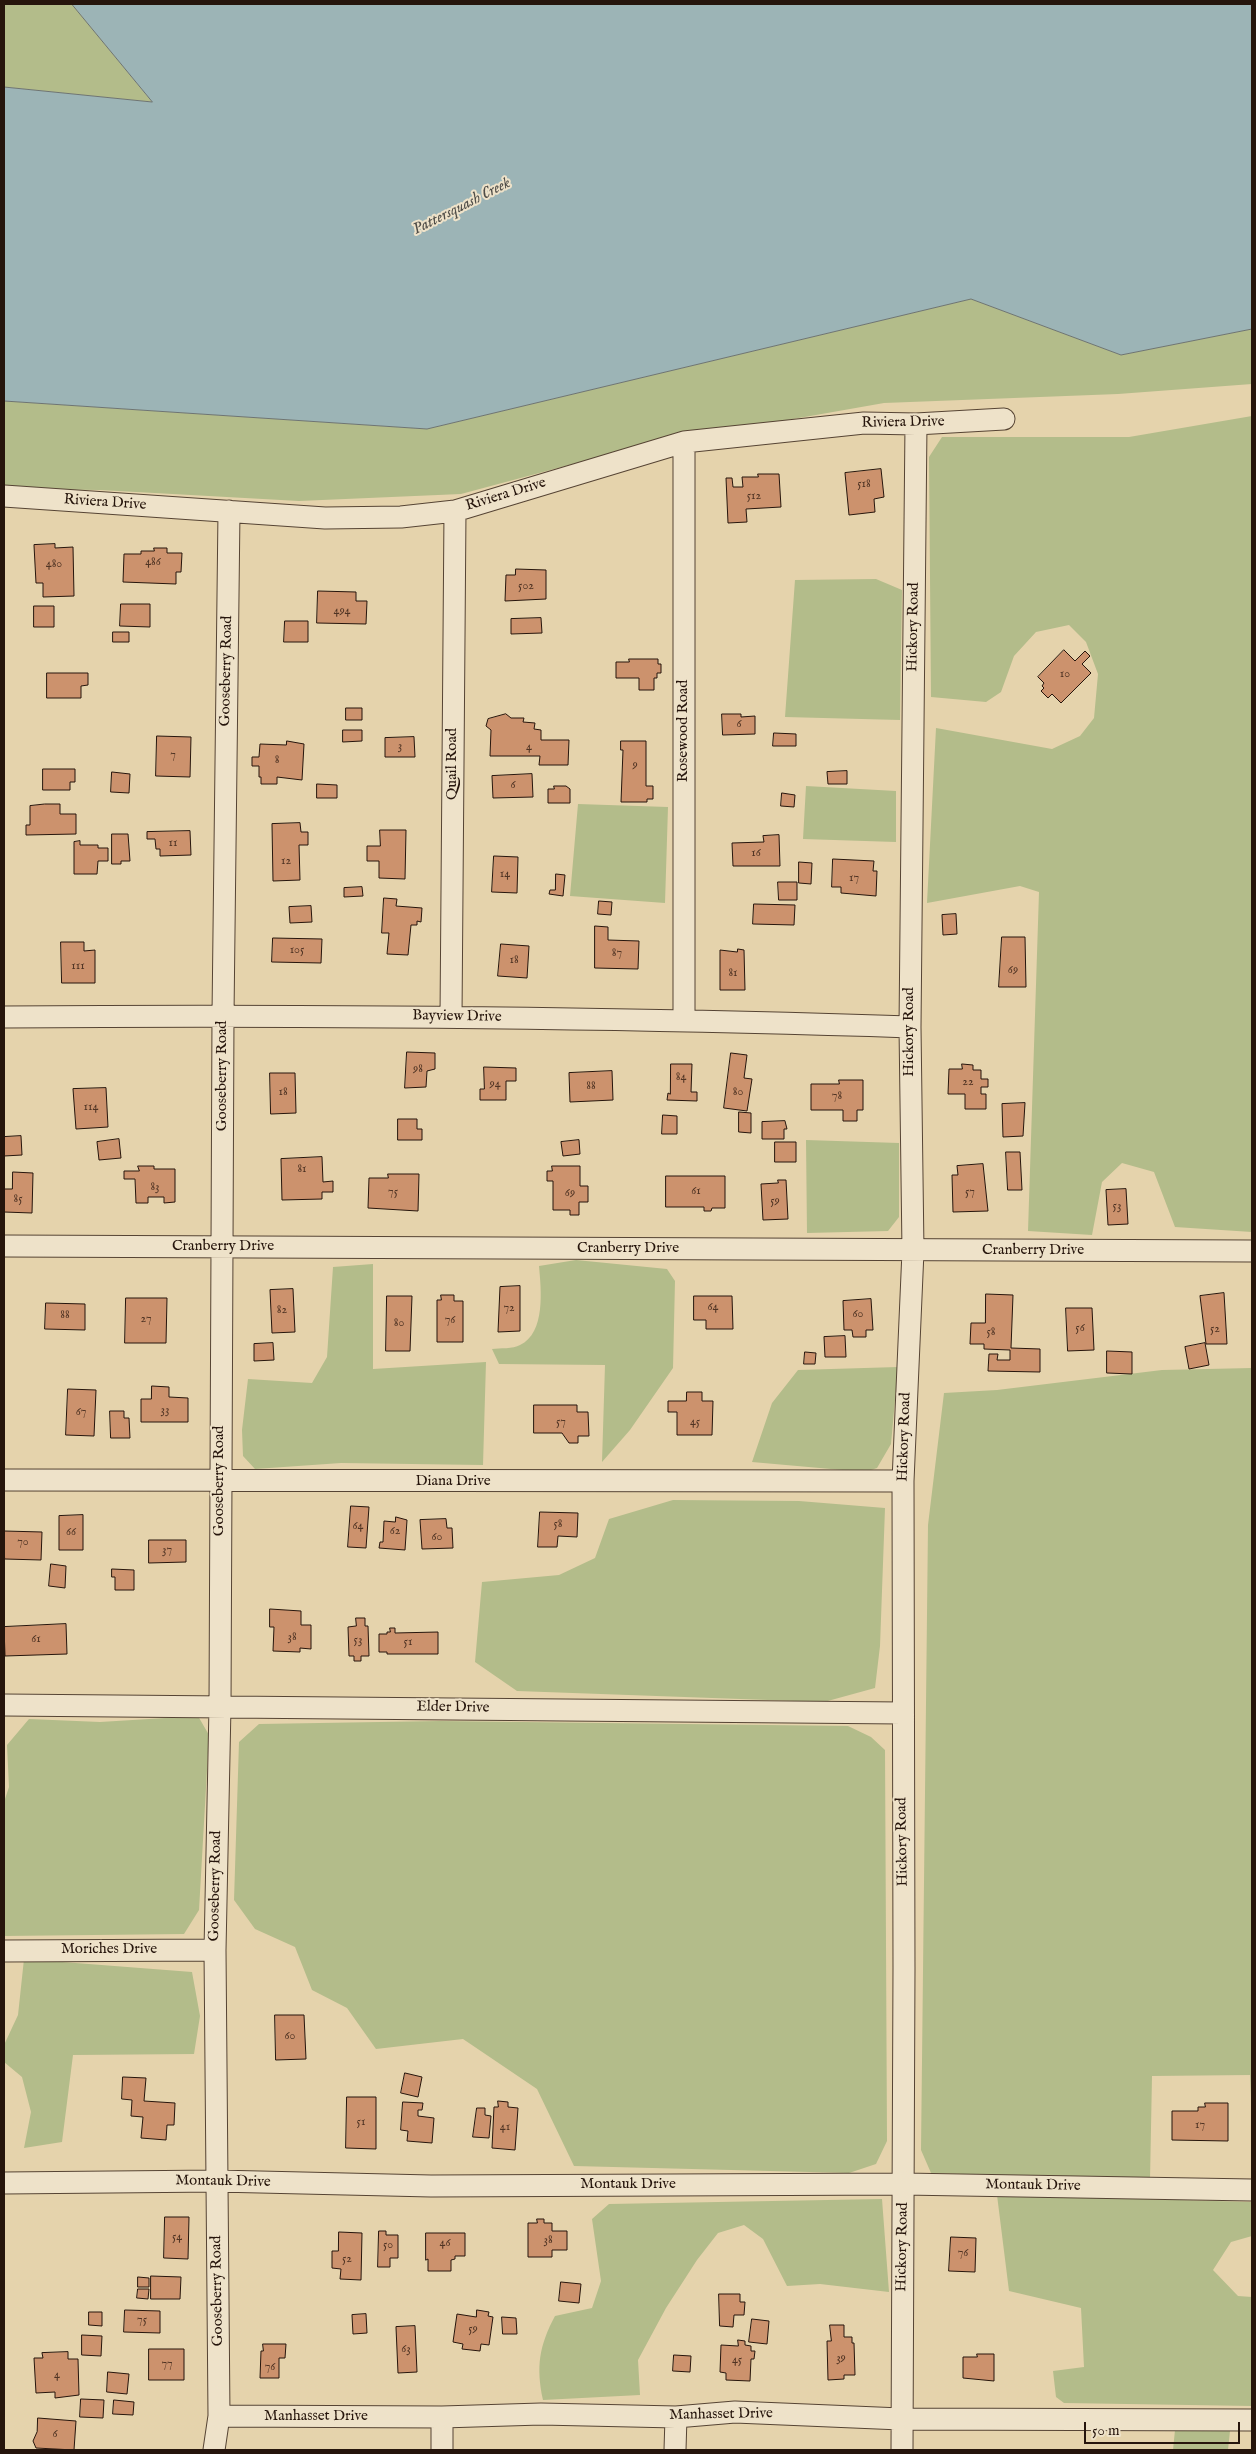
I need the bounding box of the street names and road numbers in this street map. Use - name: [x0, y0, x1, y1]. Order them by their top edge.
- street label: Riviera Drive: [861, 413, 945, 433]
- street label: Riviera Drive: [464, 474, 548, 516]
- street label: Riviera Drive: [63, 491, 147, 515]
- street label: Hickory Road: [904, 582, 924, 672]
- street label: Gooseberry Road: [217, 615, 237, 727]
- street label: Rosewood Road: [675, 680, 693, 782]
- street label: Quail Road: [444, 728, 462, 800]
- street label: Hickory Road: [901, 987, 919, 1077]
- street label: Bayview Drive: [412, 1007, 502, 1027]
- street label: Gooseberry Road: [214, 1021, 232, 1131]
- street label: Cranberry Drive: [172, 1238, 274, 1256]
- street label: Cranberry Drive: [577, 1240, 679, 1258]
- street label: Cranberry Drive: [982, 1242, 1084, 1260]
- street label: Hickory Road: [894, 1392, 916, 1482]
- street label: Gooseberry Road: [211, 1426, 229, 1536]
- street label: Diana Drive: [415, 1473, 491, 1491]
- street label: Elder Drive: [416, 1698, 490, 1718]
- street label: Hickory Road: [893, 1797, 913, 1887]
- street label: Gooseberry Road: [206, 1830, 226, 1942]
- street label: Moriches Drive: [61, 1941, 157, 1959]
- street label: Montauk Drive: [175, 2172, 271, 2192]
- street label: Montauk Drive: [580, 2176, 676, 2194]
- street label: Montauk Drive: [985, 2176, 1081, 2196]
- street label: Hickory Road: [893, 2202, 913, 2292]
- street label: Gooseberry Road: [208, 2235, 228, 2347]
- street label: Manhasset Drive: [669, 2405, 773, 2425]
- street label: Manhasset Drive: [264, 2408, 368, 2426]

